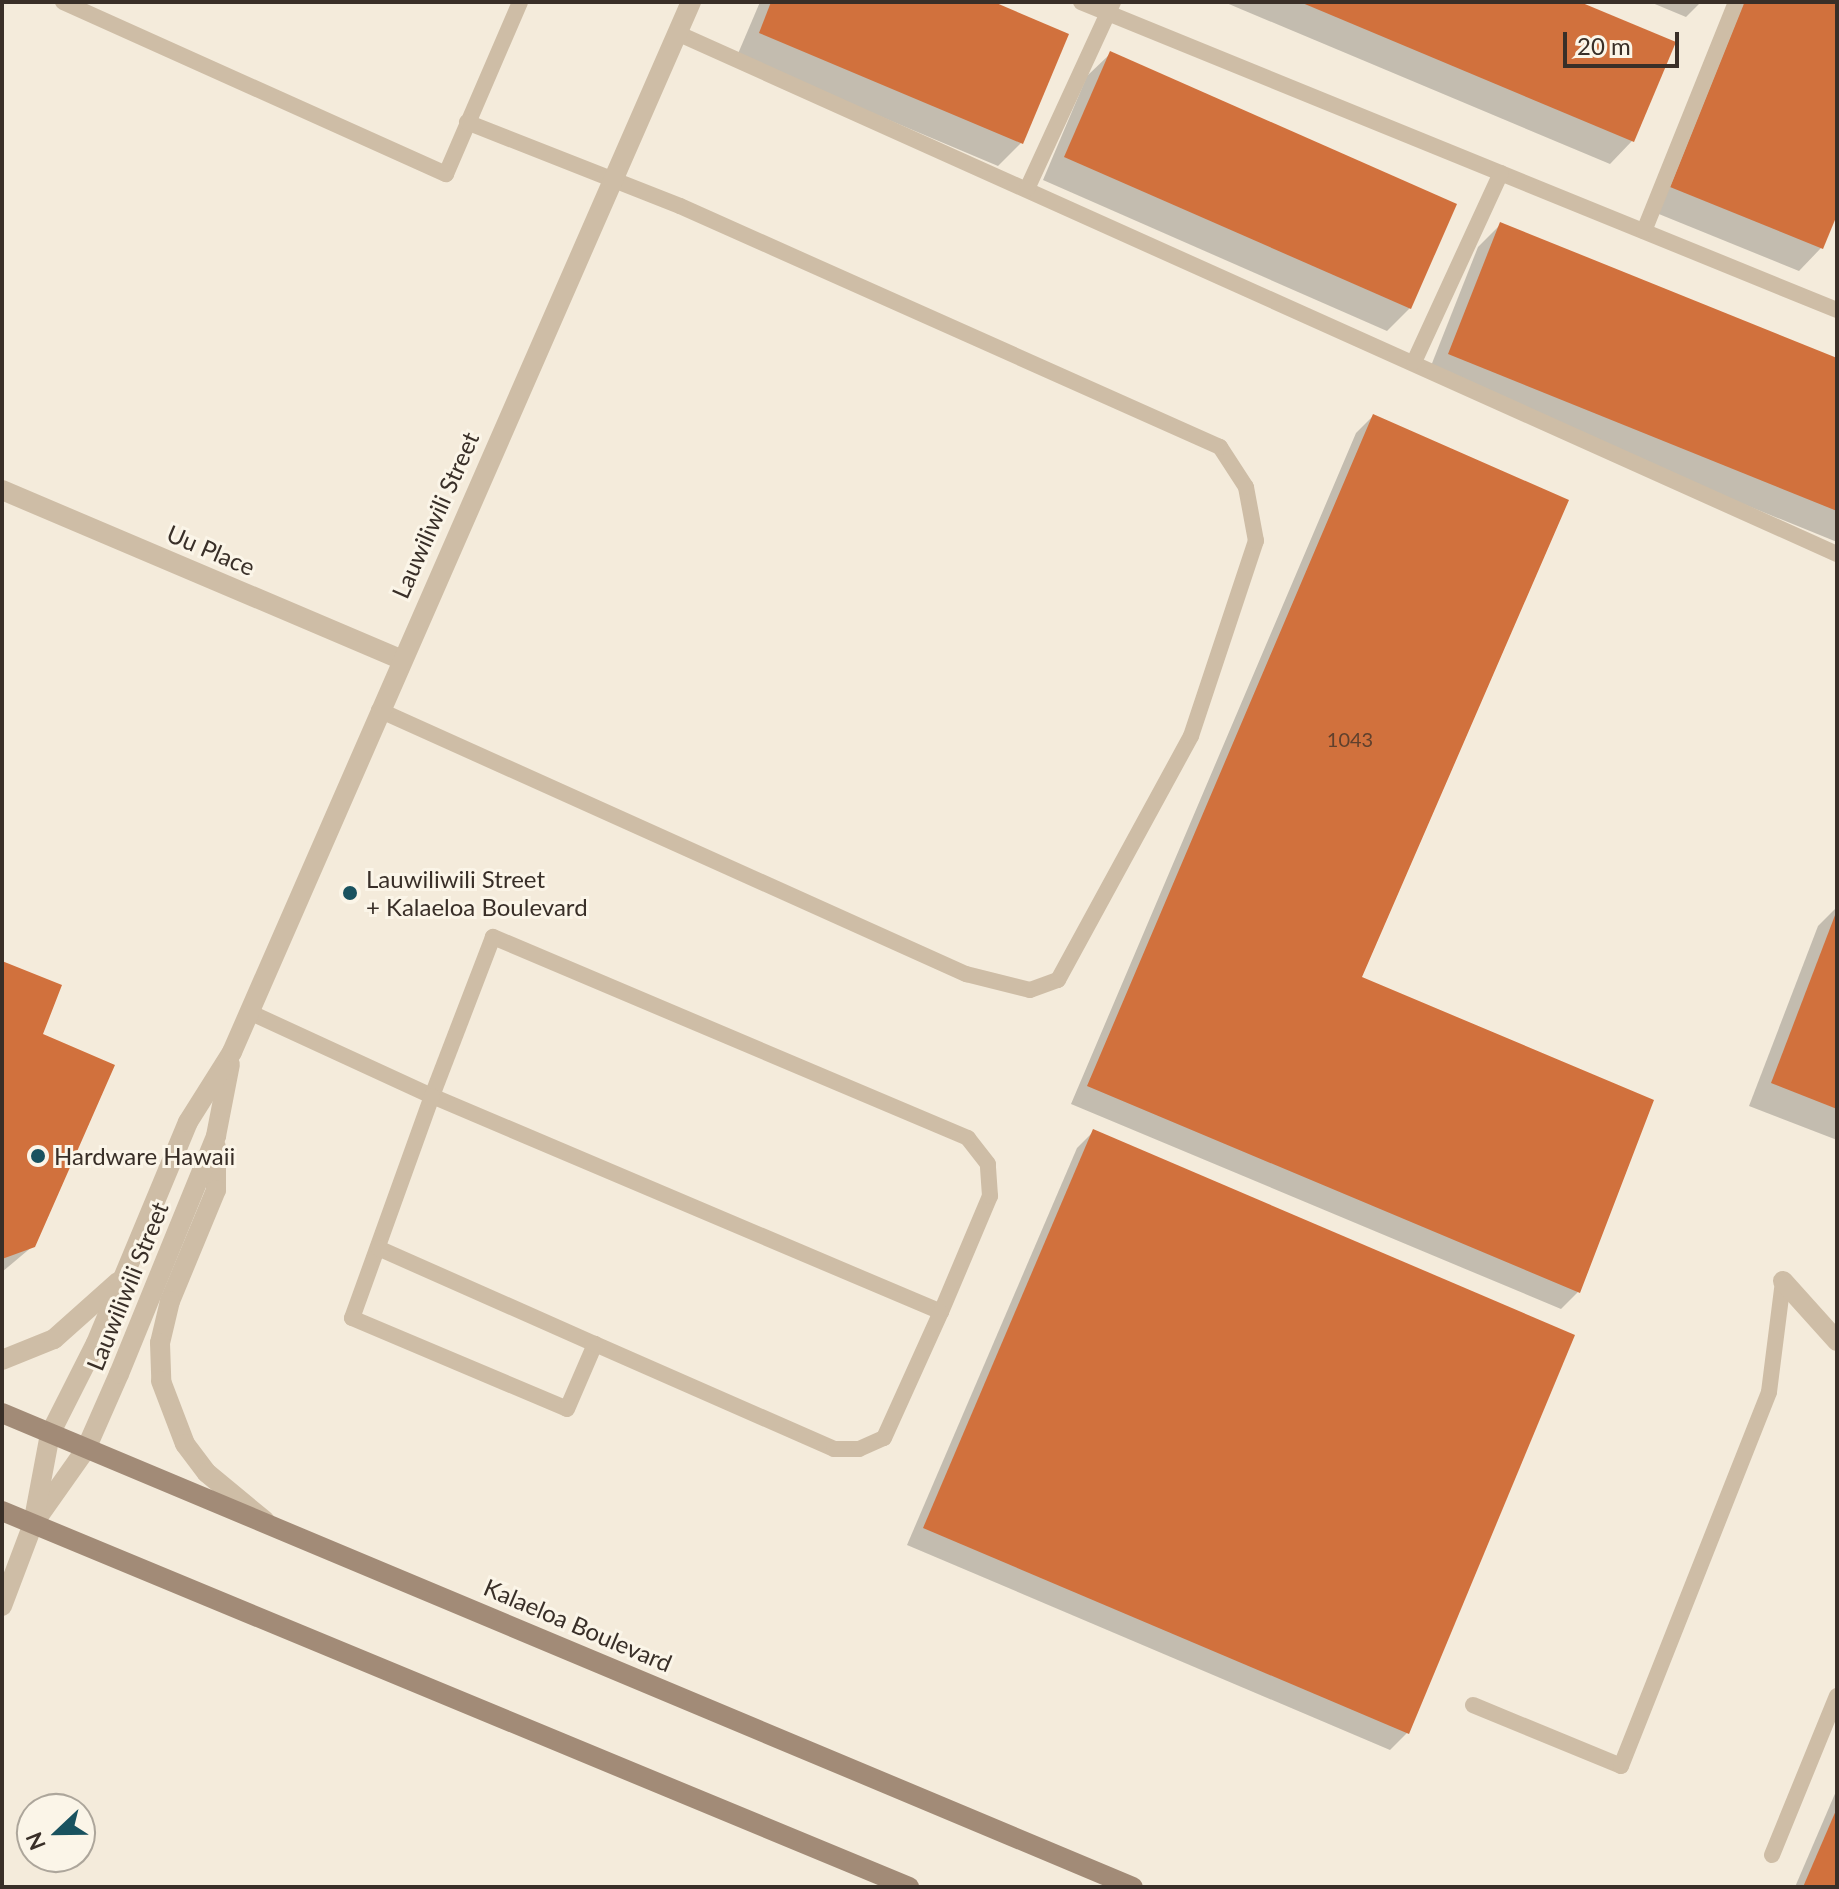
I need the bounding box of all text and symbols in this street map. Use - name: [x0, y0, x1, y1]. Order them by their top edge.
- scale bar: [1567, 16, 1683, 66]
- text: 20 m: [1577, 31, 1631, 60]
- street label: Lauwiliwili Street: [385, 427, 485, 603]
- street label: Uu Place: [163, 519, 259, 581]
- house number: 1043: [1327, 727, 1373, 751]
- place label: Lauwiliwili Street + Kalaeloa Boulevard: [366, 865, 588, 921]
- marker: Lauwiliwili Street + Kalaeloa Boulevard: [341, 884, 359, 902]
- place label: Hardware Hawaii: [54, 1142, 235, 1170]
- marker: Hardware Hawaii: [29, 1147, 47, 1165]
- street label: Lauwiliwili Street: [80, 1198, 174, 1374]
- street label: Kalaeloa Boulevard: [480, 1572, 676, 1678]
- north arrow: [16, 1793, 96, 1873]
- text: N: [19, 1829, 51, 1854]

